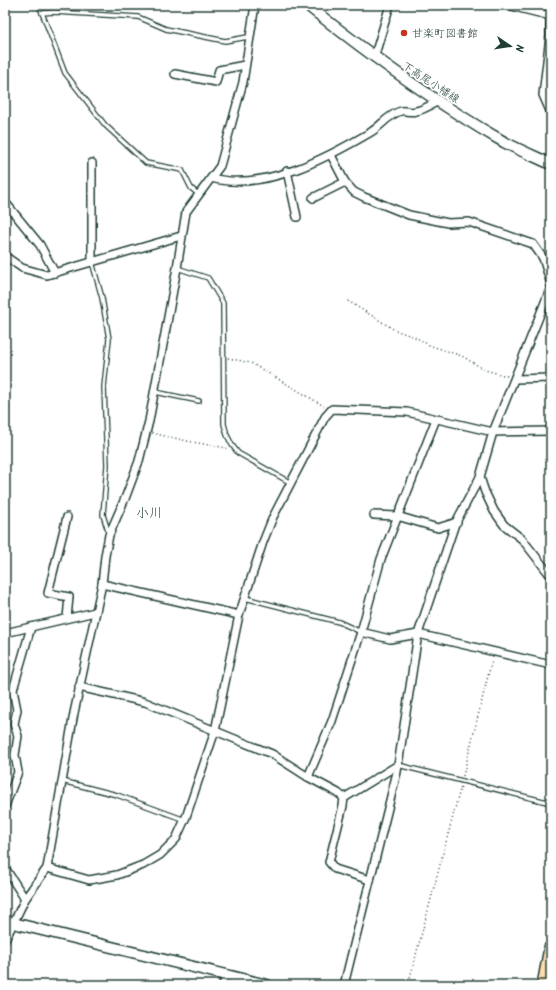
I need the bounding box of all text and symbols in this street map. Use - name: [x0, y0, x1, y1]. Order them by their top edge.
- place label: 甘楽町図書館: [412, 25, 478, 43]
- north arrow: [490, 26, 530, 66]
- marker: 甘楽町図書館: [399, 28, 409, 38]
- text: N: [509, 43, 528, 53]
- street label: 下高尾小幡線: [398, 57, 463, 108]
- district label: 小川: [136, 503, 162, 524]

